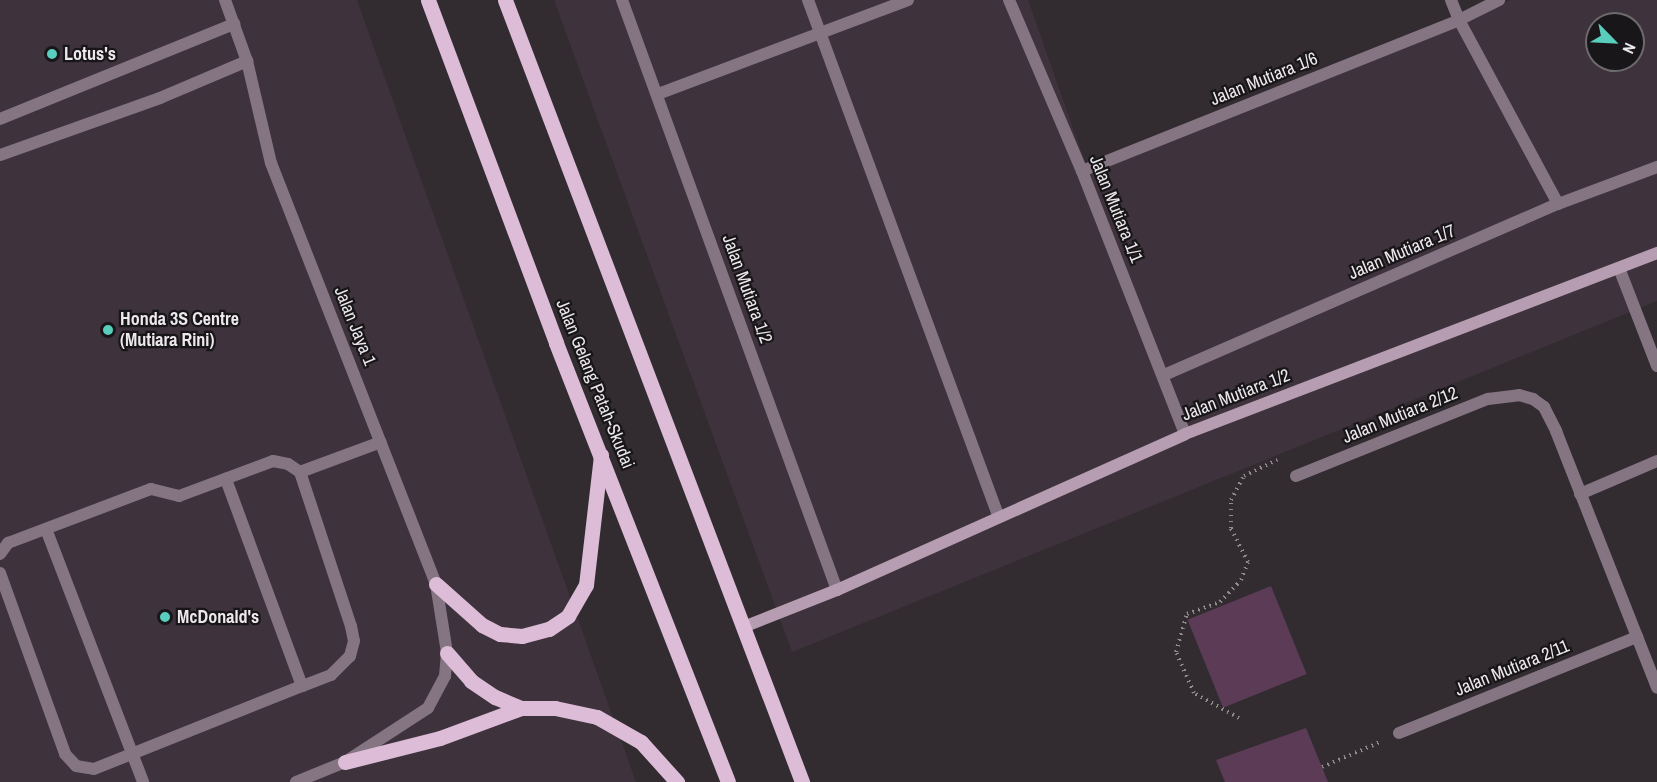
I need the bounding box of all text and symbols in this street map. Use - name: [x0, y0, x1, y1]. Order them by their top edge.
- north arrow: [1585, 12, 1645, 72]
- text: N: [1618, 40, 1642, 57]
- place label: Lotus's: [64, 43, 116, 65]
- marker: Lotus's: [45, 47, 59, 61]
- street label: Jalan Mutiara 1/6: [1207, 48, 1321, 110]
- street label: Jalan Mutiara 1/1: [1085, 152, 1147, 266]
- street label: Jalan Mutiara 1/7: [1345, 220, 1459, 284]
- street label: Jalan Mutiara 1/2: [717, 232, 777, 346]
- street label: Jalan Jaya 1: [329, 284, 381, 368]
- street label: Jalan Gelang Patah-Skudai: [551, 296, 639, 472]
- place label: Honda 3S Centre (Mutiara Rini): [120, 309, 239, 352]
- marker: Honda 3S Centre (Mutiara Rini): [101, 323, 115, 337]
- street label: Jalan Mutiara 1/2: [1179, 364, 1293, 426]
- street label: Jalan Mutiara 2/12: [1339, 382, 1461, 448]
- place label: McDonald's: [177, 606, 259, 628]
- marker: McDonald's: [158, 610, 172, 624]
- street label: Jalan Mutiara 2/11: [1452, 635, 1572, 701]

